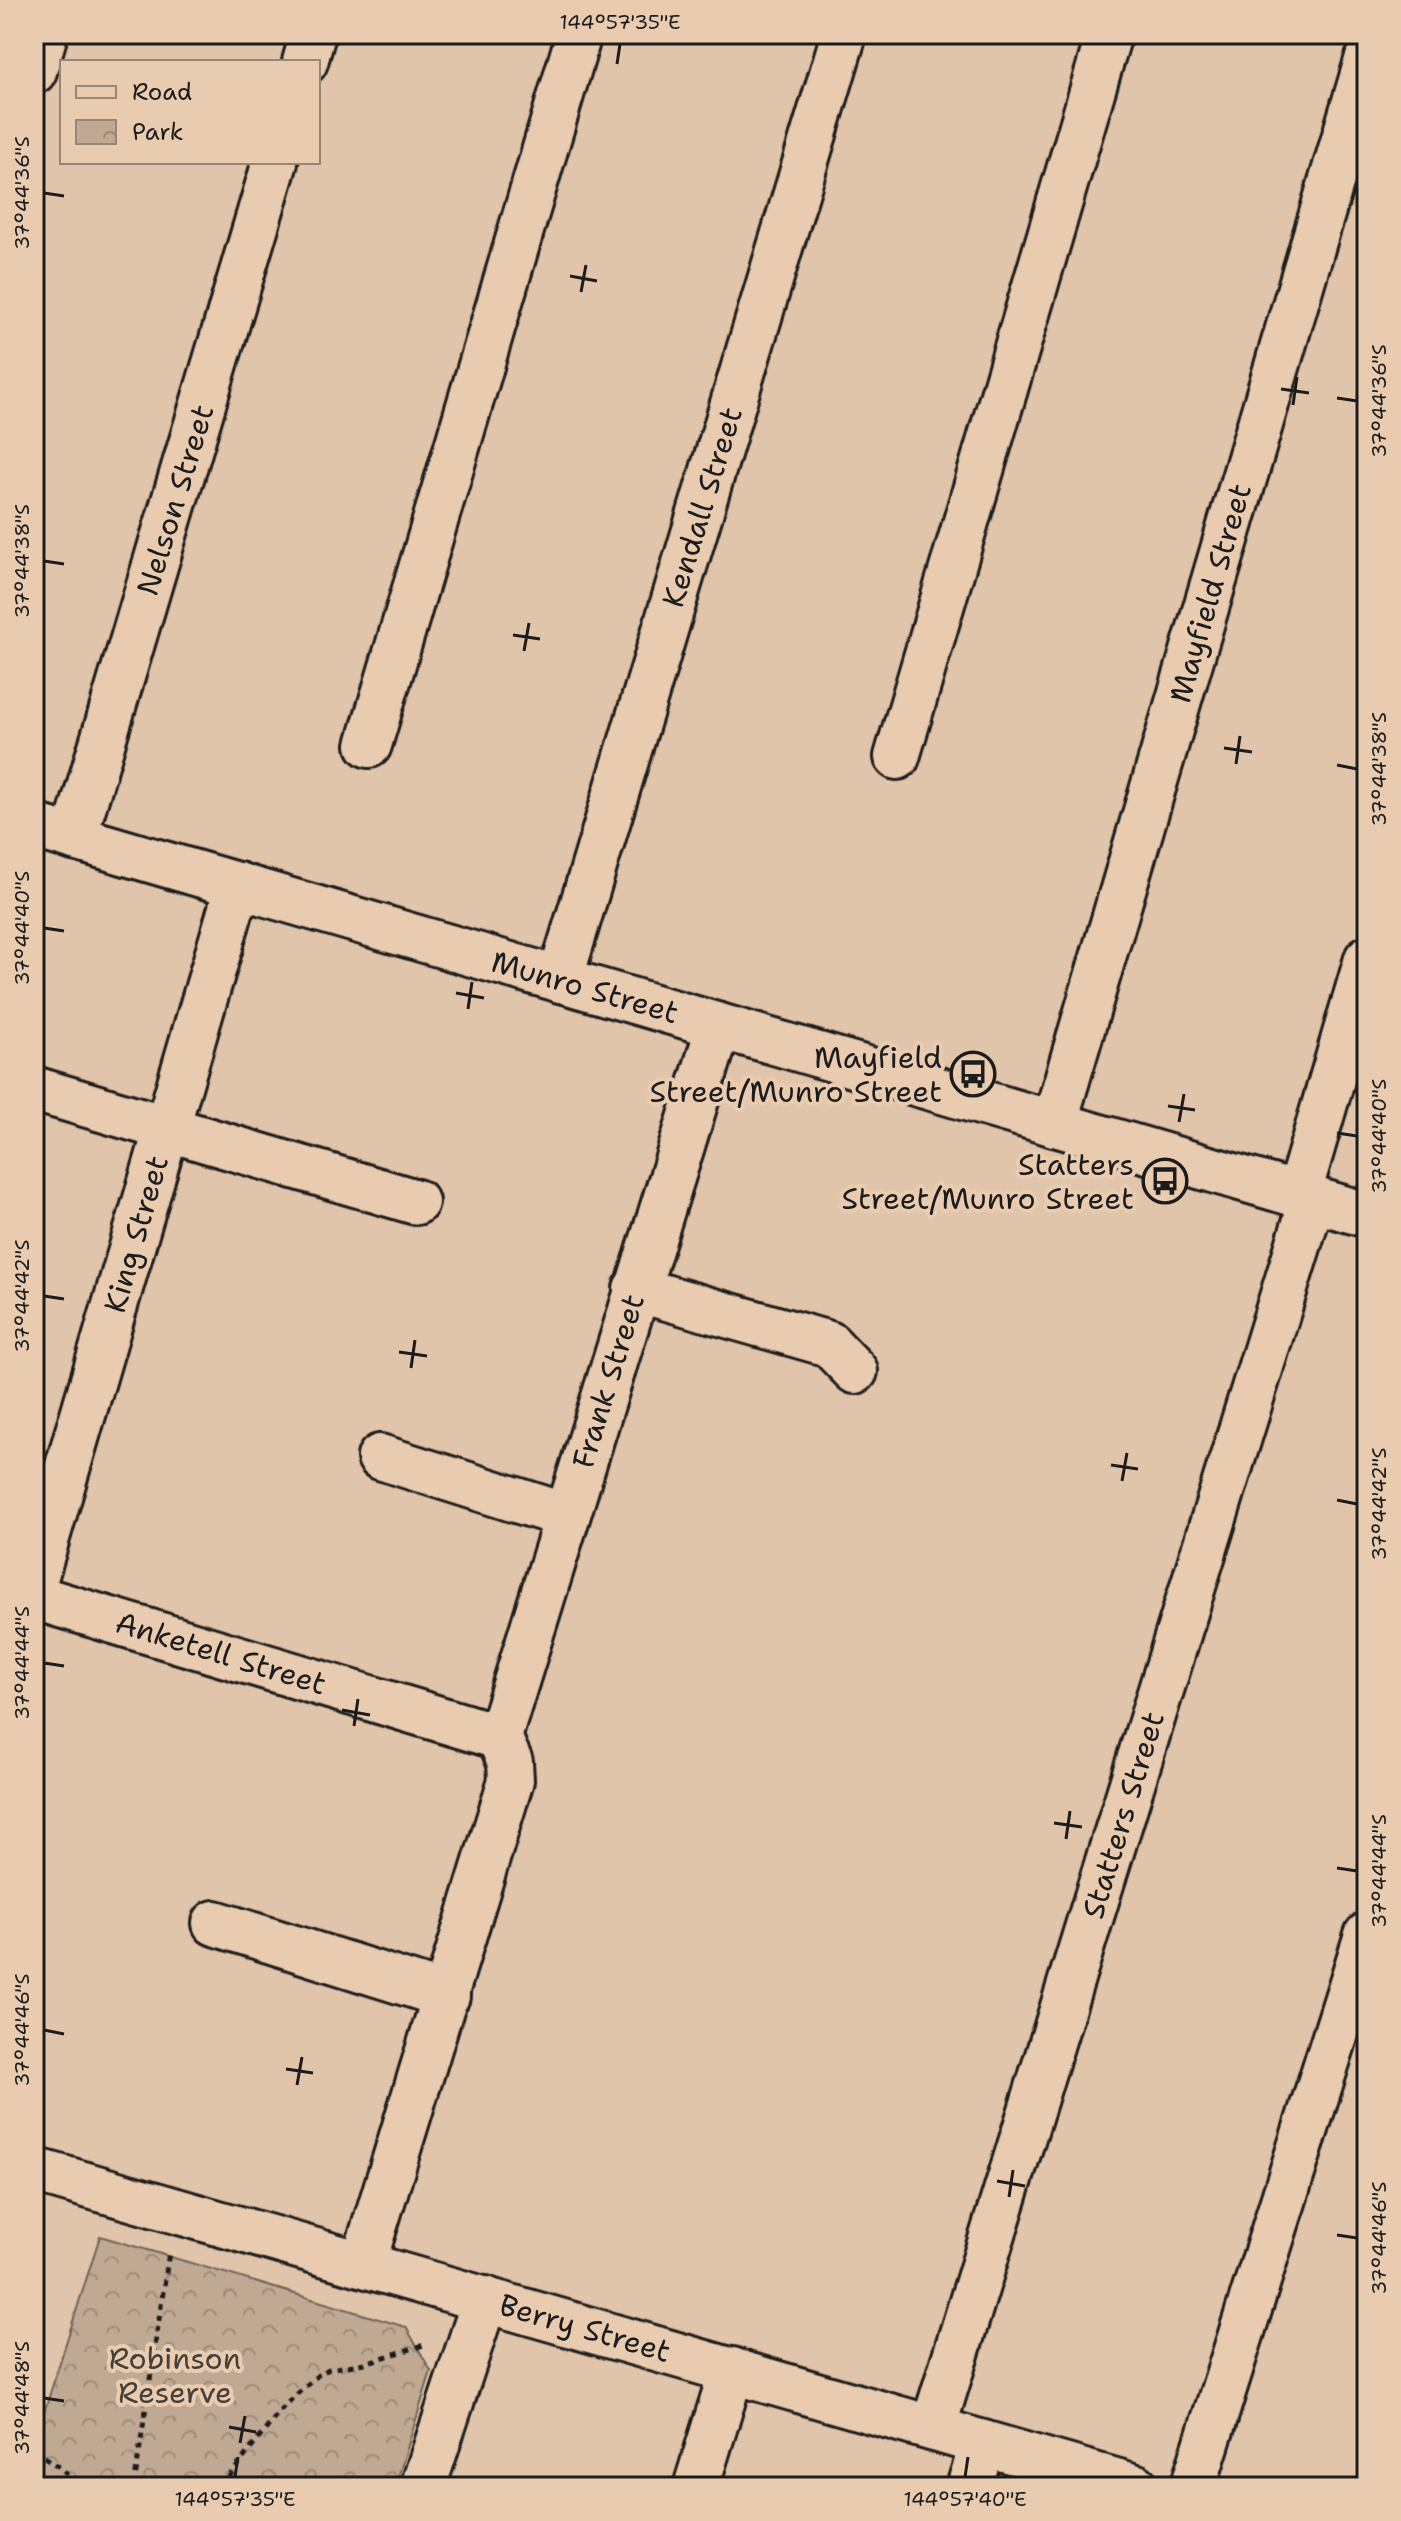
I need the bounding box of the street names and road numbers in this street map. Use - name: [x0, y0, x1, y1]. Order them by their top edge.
- street label: Nelson Street: [127, 400, 223, 600]
- street label: Kendall Street: [652, 402, 752, 612]
- street label: Mayfield Street: [1159, 479, 1261, 707]
- street label: Munro Street: [487, 941, 683, 1033]
- street label: King Street: [94, 1151, 178, 1317]
- street label: Frank Street: [562, 1289, 654, 1473]
- street label: Anketell Street: [111, 1602, 331, 1704]
- street label: Statters Street: [1072, 1706, 1174, 1924]
- street label: Berry Street: [495, 2284, 675, 2372]

